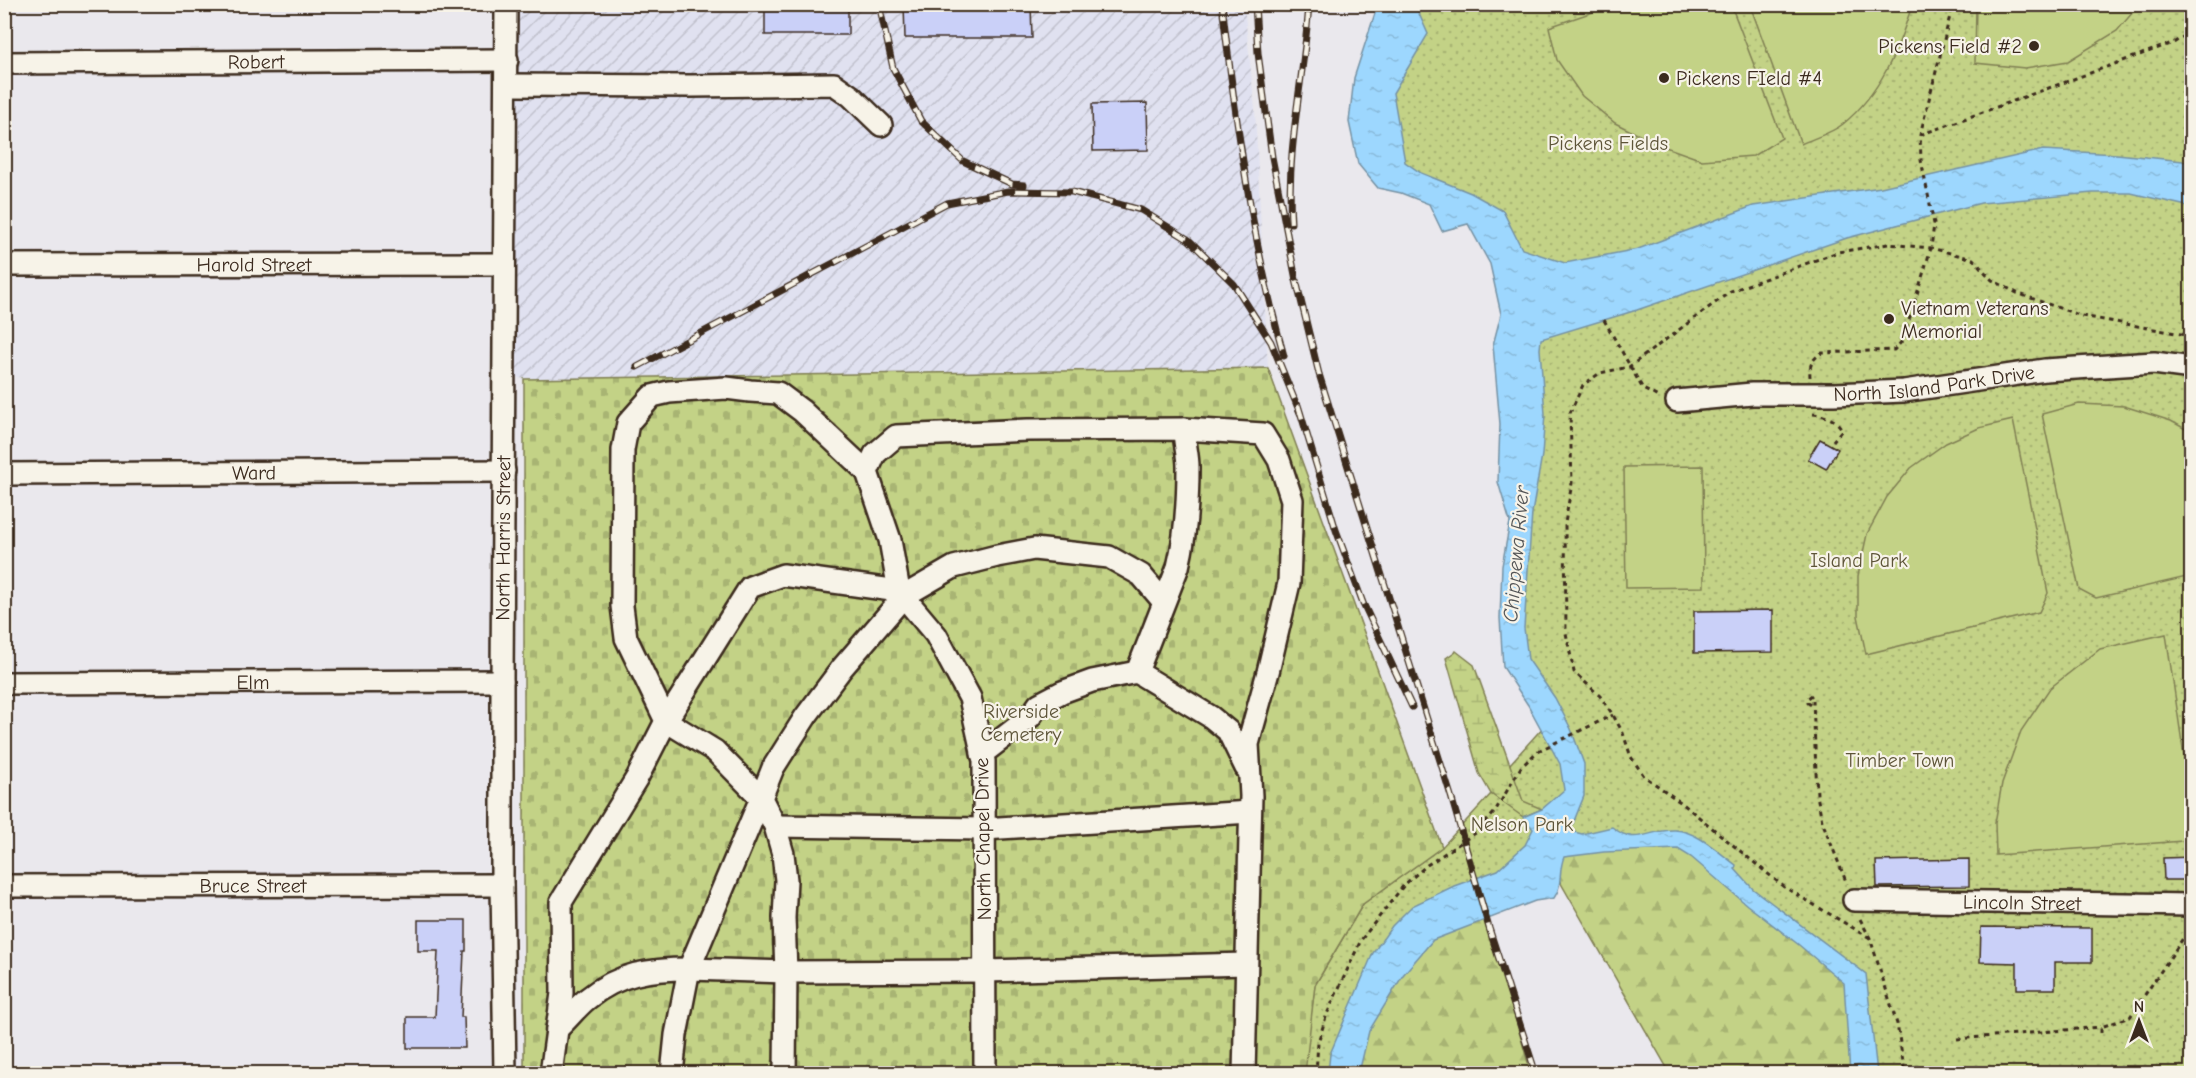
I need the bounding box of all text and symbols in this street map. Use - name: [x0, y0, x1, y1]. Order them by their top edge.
- place label: Pickens Field #2: [1878, 35, 2022, 58]
- marker: Pickens Field #2: [2027, 39, 2041, 53]
- street label: Robert: [228, 50, 286, 73]
- place label: Pickens FIeld #4: [1676, 67, 1822, 90]
- marker: Pickens FIeld #4: [1657, 71, 1671, 85]
- park label: Pickens Fields: [1548, 132, 1668, 155]
- street label: Harold Street: [197, 253, 313, 276]
- place label: Vietnam Veterans Memorial: [1901, 297, 2049, 343]
- marker: Vietnam Veterans Memorial: [1882, 312, 1896, 326]
- street label: North Island Park Drive: [1833, 360, 2036, 406]
- street label: North Harris Street: [491, 454, 515, 621]
- street label: Ward: [232, 461, 276, 484]
- water label: Chippewa River: [1498, 483, 1534, 623]
- park label: Island Park: [1810, 549, 1908, 572]
- street label: Elm: [236, 670, 270, 694]
- park label: Riverside Cemetery: [981, 700, 1062, 746]
- park label: Timber Town: [1846, 749, 1954, 772]
- street label: North Chapel Drive: [970, 757, 996, 921]
- park label: Nelson Park: [1471, 813, 1574, 836]
- street label: Bruce Street: [199, 874, 308, 897]
- street label: Lincoln Street: [1963, 890, 2082, 915]
- north arrow: [2109, 991, 2169, 1051]
- text: N: [2134, 998, 2144, 1016]

